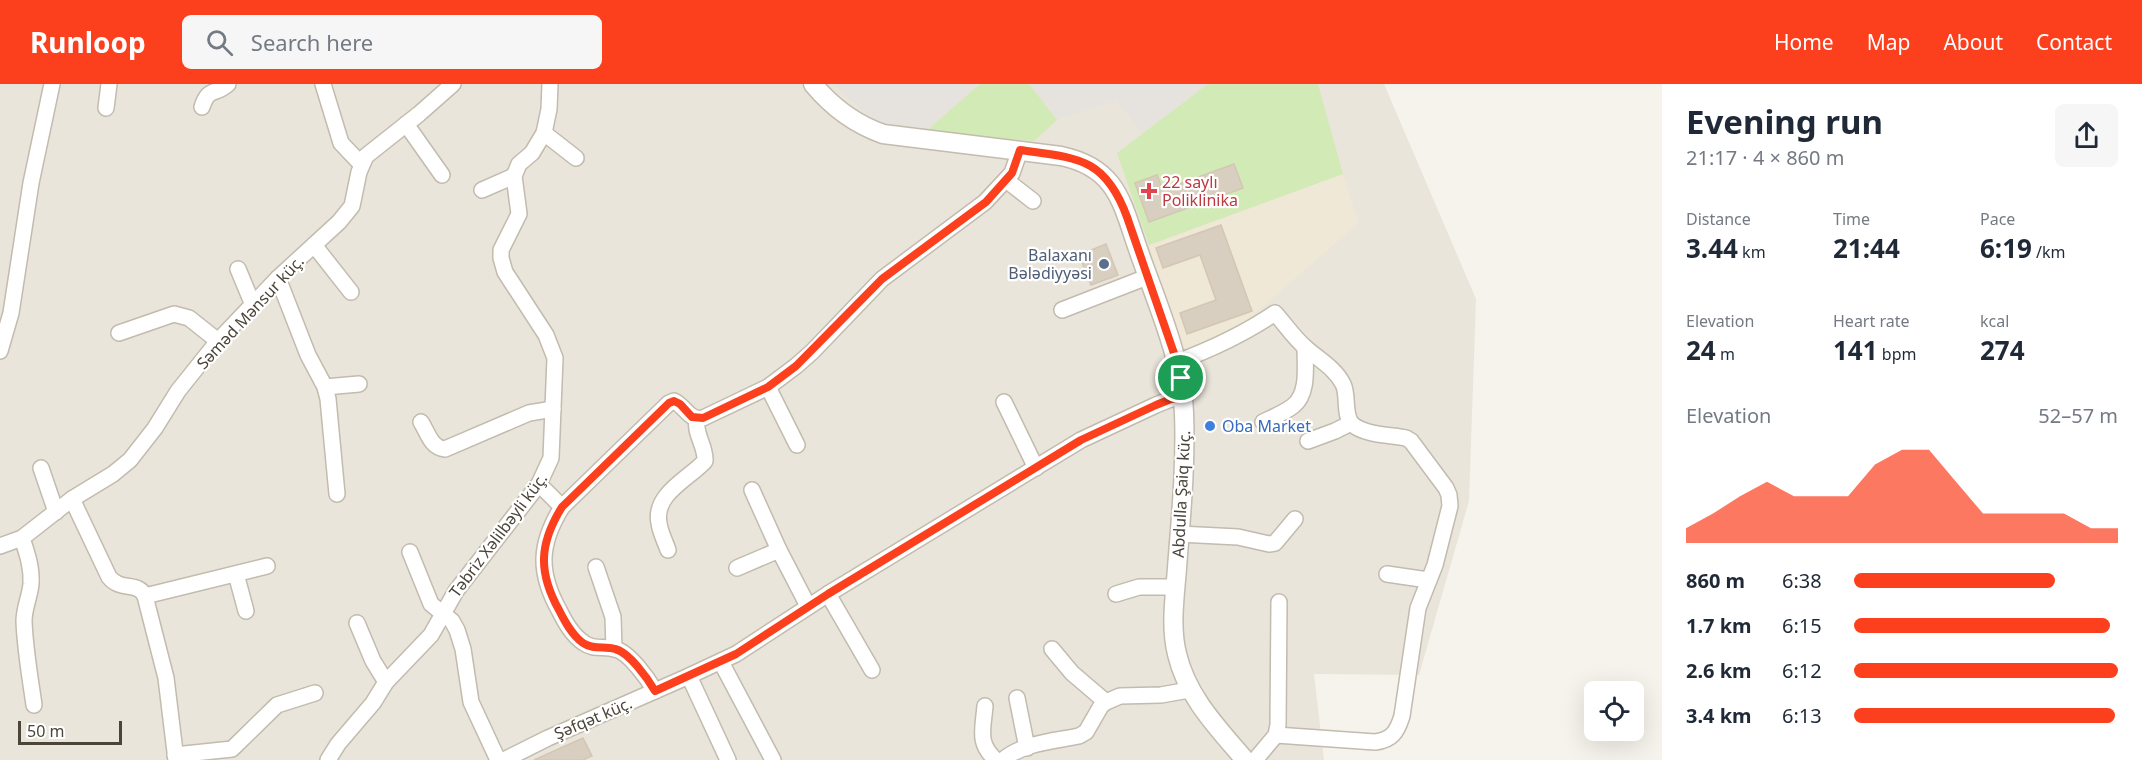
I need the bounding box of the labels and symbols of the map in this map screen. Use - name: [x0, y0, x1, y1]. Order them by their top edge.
- place label: 22 saylı Poliklinika: [1162, 171, 1238, 211]
- marker: 22 saylı Poliklinika: [1140, 182, 1158, 200]
- place label: Balaxanı Bələdiyyəsi: [1008, 244, 1092, 284]
- street label: Səməd Mənsur küç.: [192, 250, 308, 374]
- marker: Balaxanı Bələdiyyəsi: [1097, 257, 1111, 271]
- pin: [1155, 352, 1206, 403]
- place label: Oba Market: [1222, 415, 1311, 437]
- marker: Oba Market: [1203, 419, 1217, 433]
- street label: Abdulla Şaiq küç.: [1167, 430, 1195, 558]
- street label: Təbriz Xəlilbəyli küç.: [444, 468, 552, 602]
- street label: Şəfqət küç.: [551, 692, 635, 744]
- scale bar: [18, 718, 122, 746]

